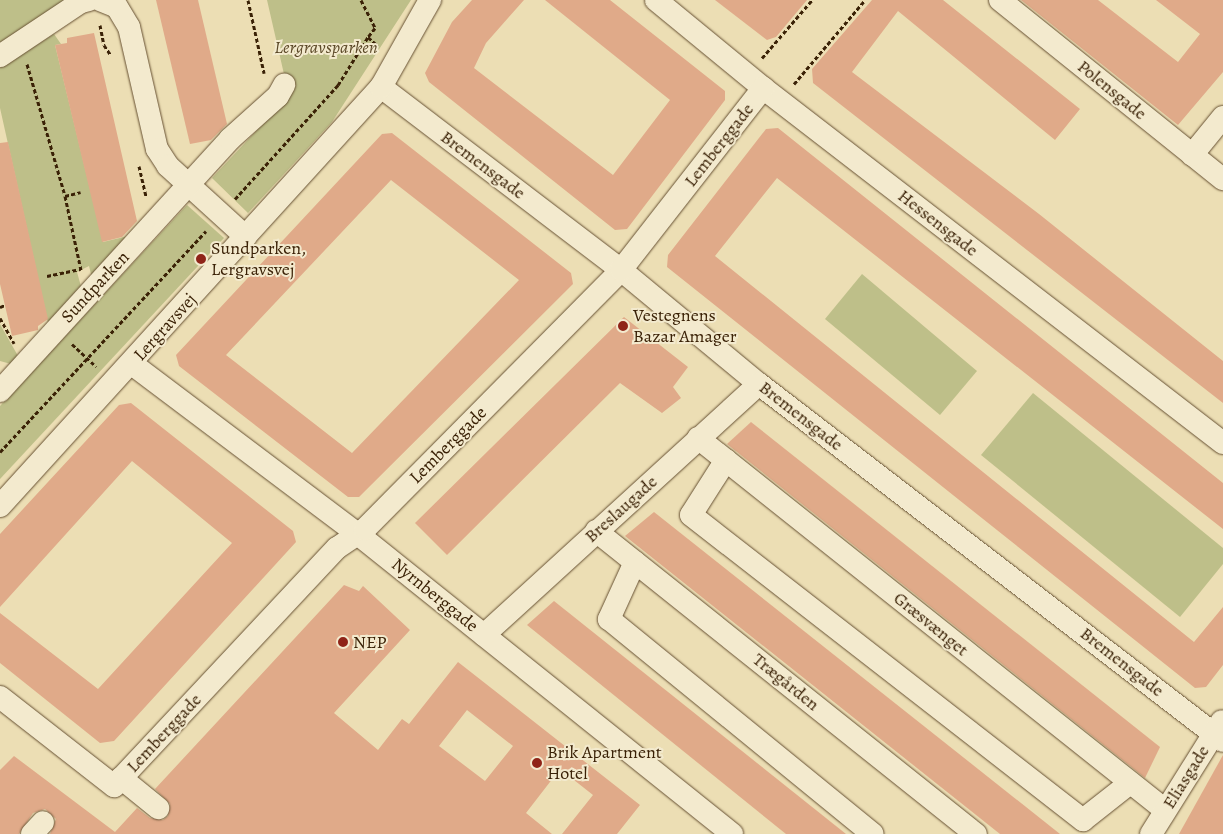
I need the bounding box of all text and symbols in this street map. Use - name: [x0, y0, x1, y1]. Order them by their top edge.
- park label: Lergravsparken: [274, 36, 378, 58]
- street label: Polensgade: [1073, 56, 1151, 124]
- street label: Lemberggade: [680, 99, 758, 191]
- street label: Bremensgade: [436, 126, 530, 204]
- street label: Hessensgade: [894, 185, 982, 261]
- place label: Sundparken, Lergravsvej: [211, 238, 306, 280]
- street label: Sundparken: [56, 247, 134, 327]
- marker: Sundparken, Lergravsvej: [195, 253, 207, 265]
- street label: Lergravsvej: [129, 289, 201, 365]
- place label: Vestegnens Bazar Amager: [633, 305, 737, 348]
- marker: Vestegnens Bazar Amager: [617, 320, 629, 332]
- street label: Bremensgade: [755, 377, 847, 455]
- street label: Lemberggade: [405, 402, 491, 488]
- street label: Breslaugade: [580, 471, 662, 547]
- street label: Nyrnberggade: [387, 554, 483, 636]
- street label: Græsvænget: [889, 587, 973, 661]
- street label: Bremensgade: [1076, 623, 1168, 701]
- place label: NEP: [353, 631, 386, 653]
- marker: NEP: [337, 636, 349, 648]
- street label: Trægården: [748, 649, 824, 715]
- street label: Lemberggade: [122, 689, 206, 777]
- street label: Eliasgade: [1158, 741, 1214, 813]
- place label: Brik Apartment Hotel: [547, 742, 662, 784]
- marker: Brik Apartment Hotel: [531, 757, 543, 769]

